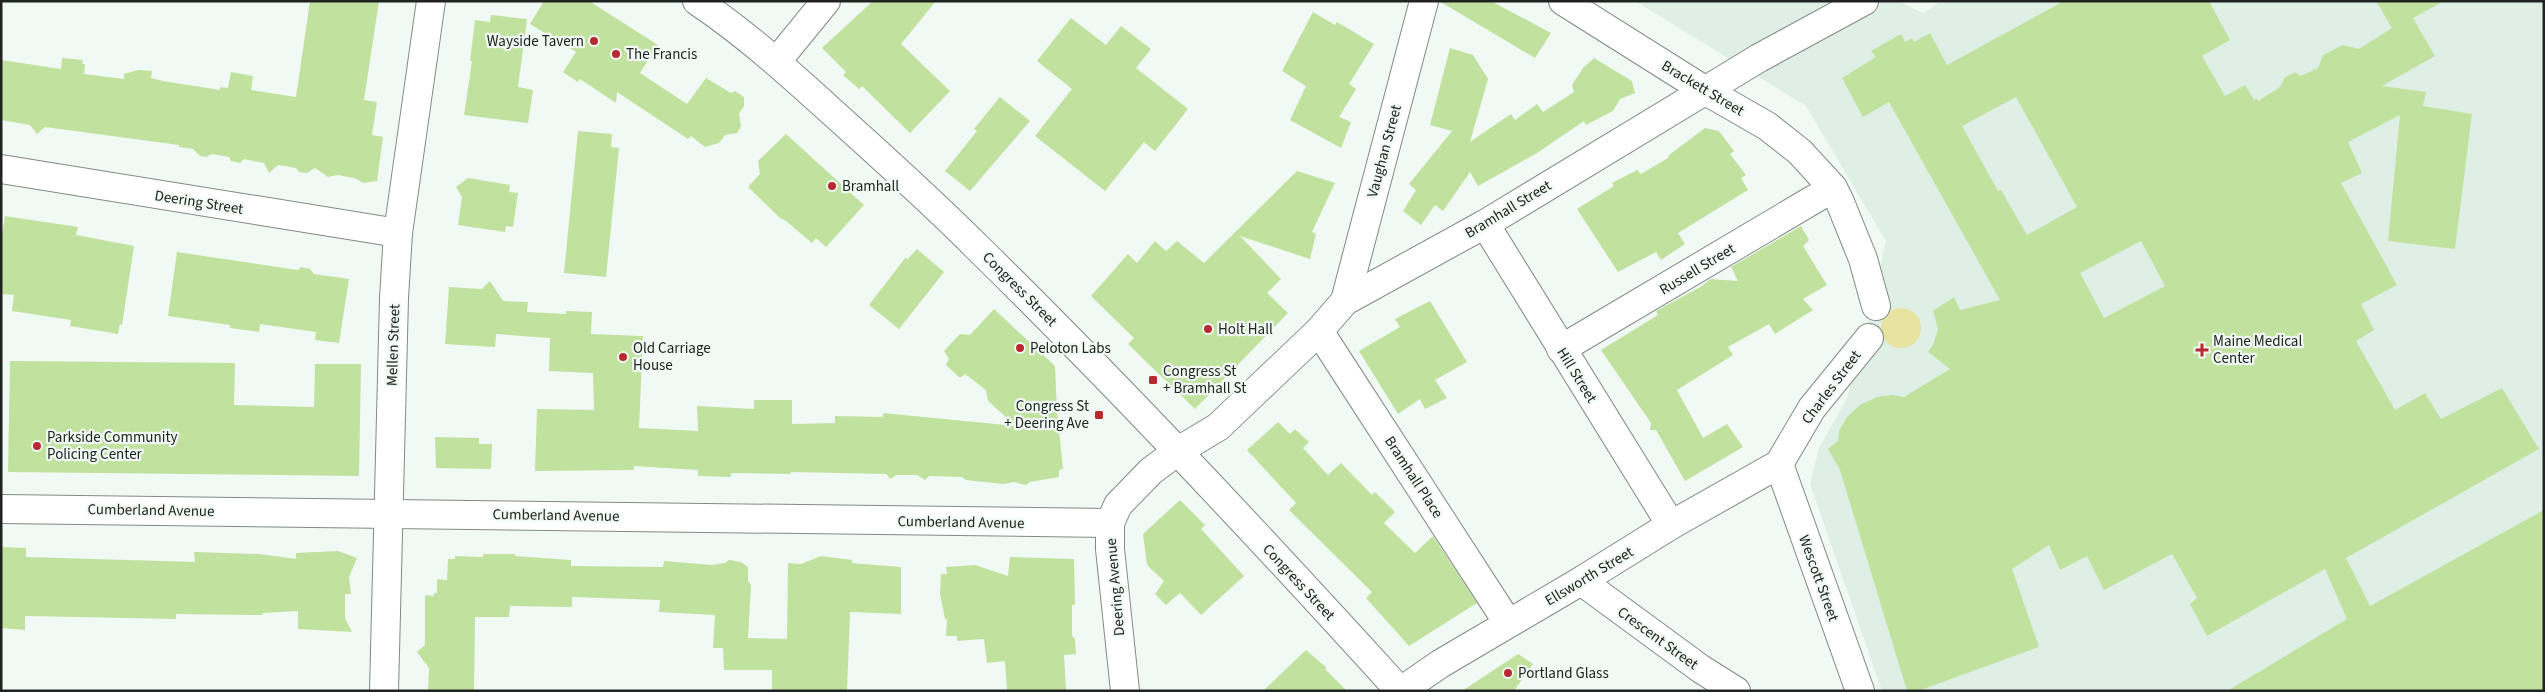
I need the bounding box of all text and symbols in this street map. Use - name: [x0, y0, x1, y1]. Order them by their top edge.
- place label: Wayside Tavern: [487, 31, 584, 52]
- marker: Wayside Tavern: [588, 35, 600, 47]
- place label: The Francis: [626, 44, 697, 65]
- marker: The Francis: [610, 48, 622, 60]
- street label: Brackett Street: [1658, 55, 1748, 121]
- street label: Vaughan Street: [1362, 102, 1407, 200]
- street label: Bramhall Street: [1461, 175, 1556, 244]
- place label: Bramhall: [842, 176, 899, 197]
- marker: Bramhall: [826, 180, 838, 192]
- street label: Deering Street: [153, 185, 245, 220]
- street label: Russell Street: [1655, 239, 1739, 300]
- street label: Congress Street: [978, 247, 1062, 331]
- street label: Mellen Street: [382, 304, 405, 386]
- place label: Holt Hall: [1218, 319, 1273, 340]
- marker: Holt Hall: [1202, 323, 1214, 335]
- place label: Maine Medical Center: [2213, 331, 2302, 369]
- place label: Old Carriage House: [633, 338, 711, 376]
- place label: Peloton Labs: [1030, 338, 1111, 359]
- marker: Peloton Labs: [1014, 342, 1026, 354]
- marker: Maine Medical Center: [2195, 343, 2209, 357]
- street label: Hill Street: [1551, 344, 1602, 407]
- street label: Charles Street: [1797, 346, 1866, 429]
- marker: Old Carriage House: [617, 351, 629, 363]
- place label: Congress St + Bramhall St: [1163, 361, 1246, 399]
- marker: Congress St + Bramhall St: [1147, 374, 1159, 386]
- place label: Congress St + Deering Ave: [1004, 396, 1089, 434]
- marker: Congress St + Deering Ave: [1093, 409, 1105, 421]
- place label: Parkside Community Policing Center: [47, 427, 177, 465]
- street label: Bramhall Place: [1379, 432, 1448, 522]
- marker: Parkside Community Policing Center: [31, 440, 43, 452]
- street label: Cumberland Avenue: [87, 499, 215, 522]
- street label: Cumberland Avenue: [492, 504, 620, 527]
- street label: Cumberland Avenue: [897, 511, 1025, 534]
- street label: Wescott Street: [1793, 532, 1844, 624]
- street label: Deering Avenue: [1101, 537, 1130, 637]
- street label: Congress Street: [1257, 539, 1340, 625]
- street label: Ellsworth Street: [1541, 542, 1637, 611]
- street label: Crescent Street: [1613, 602, 1702, 675]
- place label: Portland Glass: [1518, 663, 1609, 684]
- marker: Portland Glass: [1502, 667, 1514, 679]

